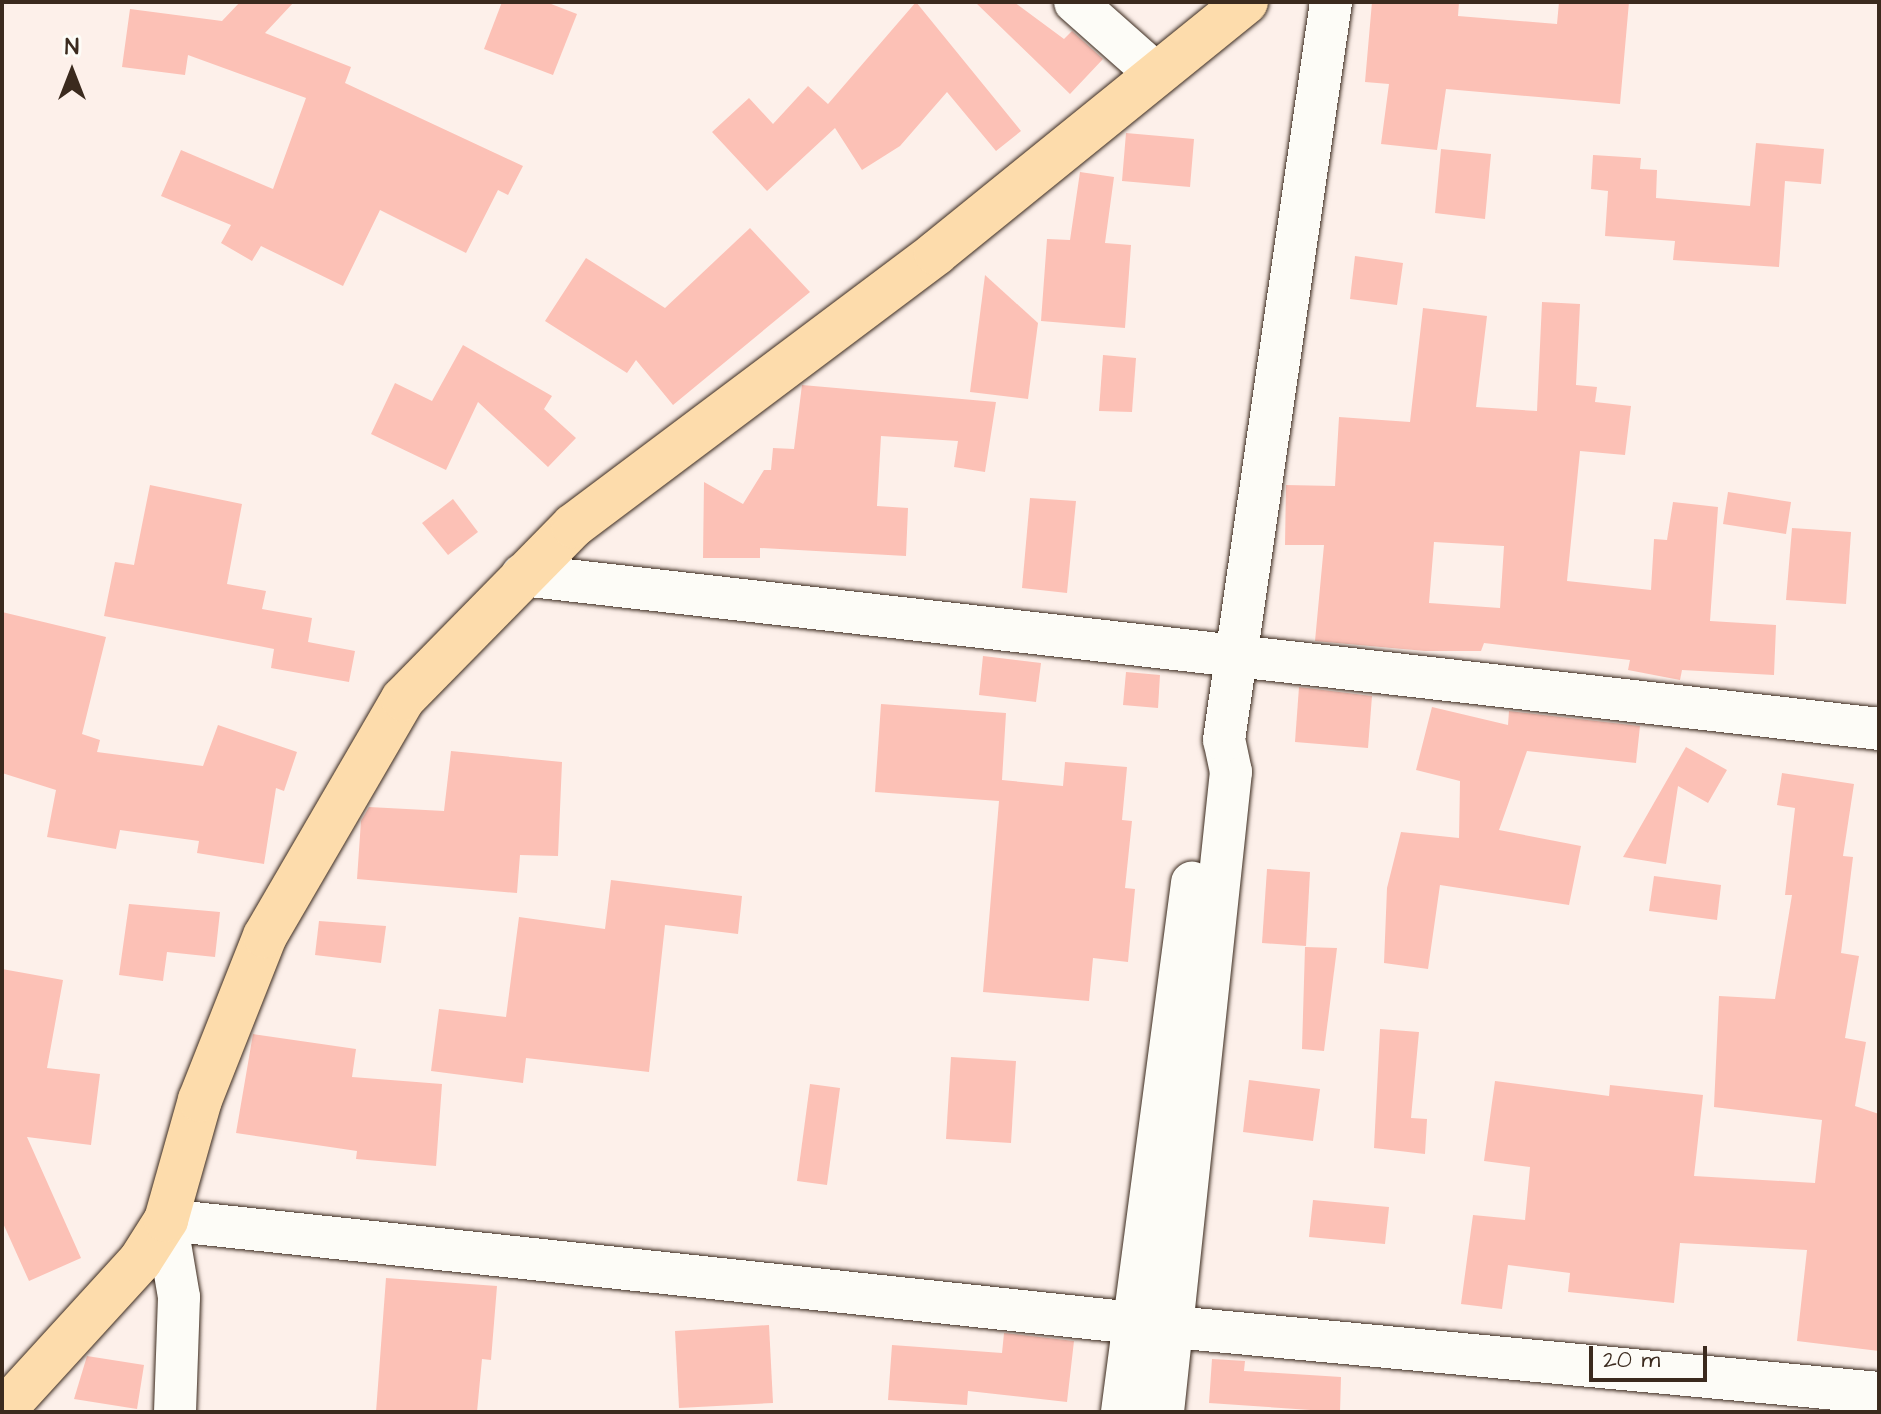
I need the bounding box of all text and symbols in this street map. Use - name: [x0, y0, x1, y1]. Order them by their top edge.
- north arrow: [32, 32, 112, 112]
- text: N: [65, 32, 79, 63]
- scale bar: [1593, 1330, 1711, 1380]
- text: 20 m: [1603, 1343, 1660, 1377]

